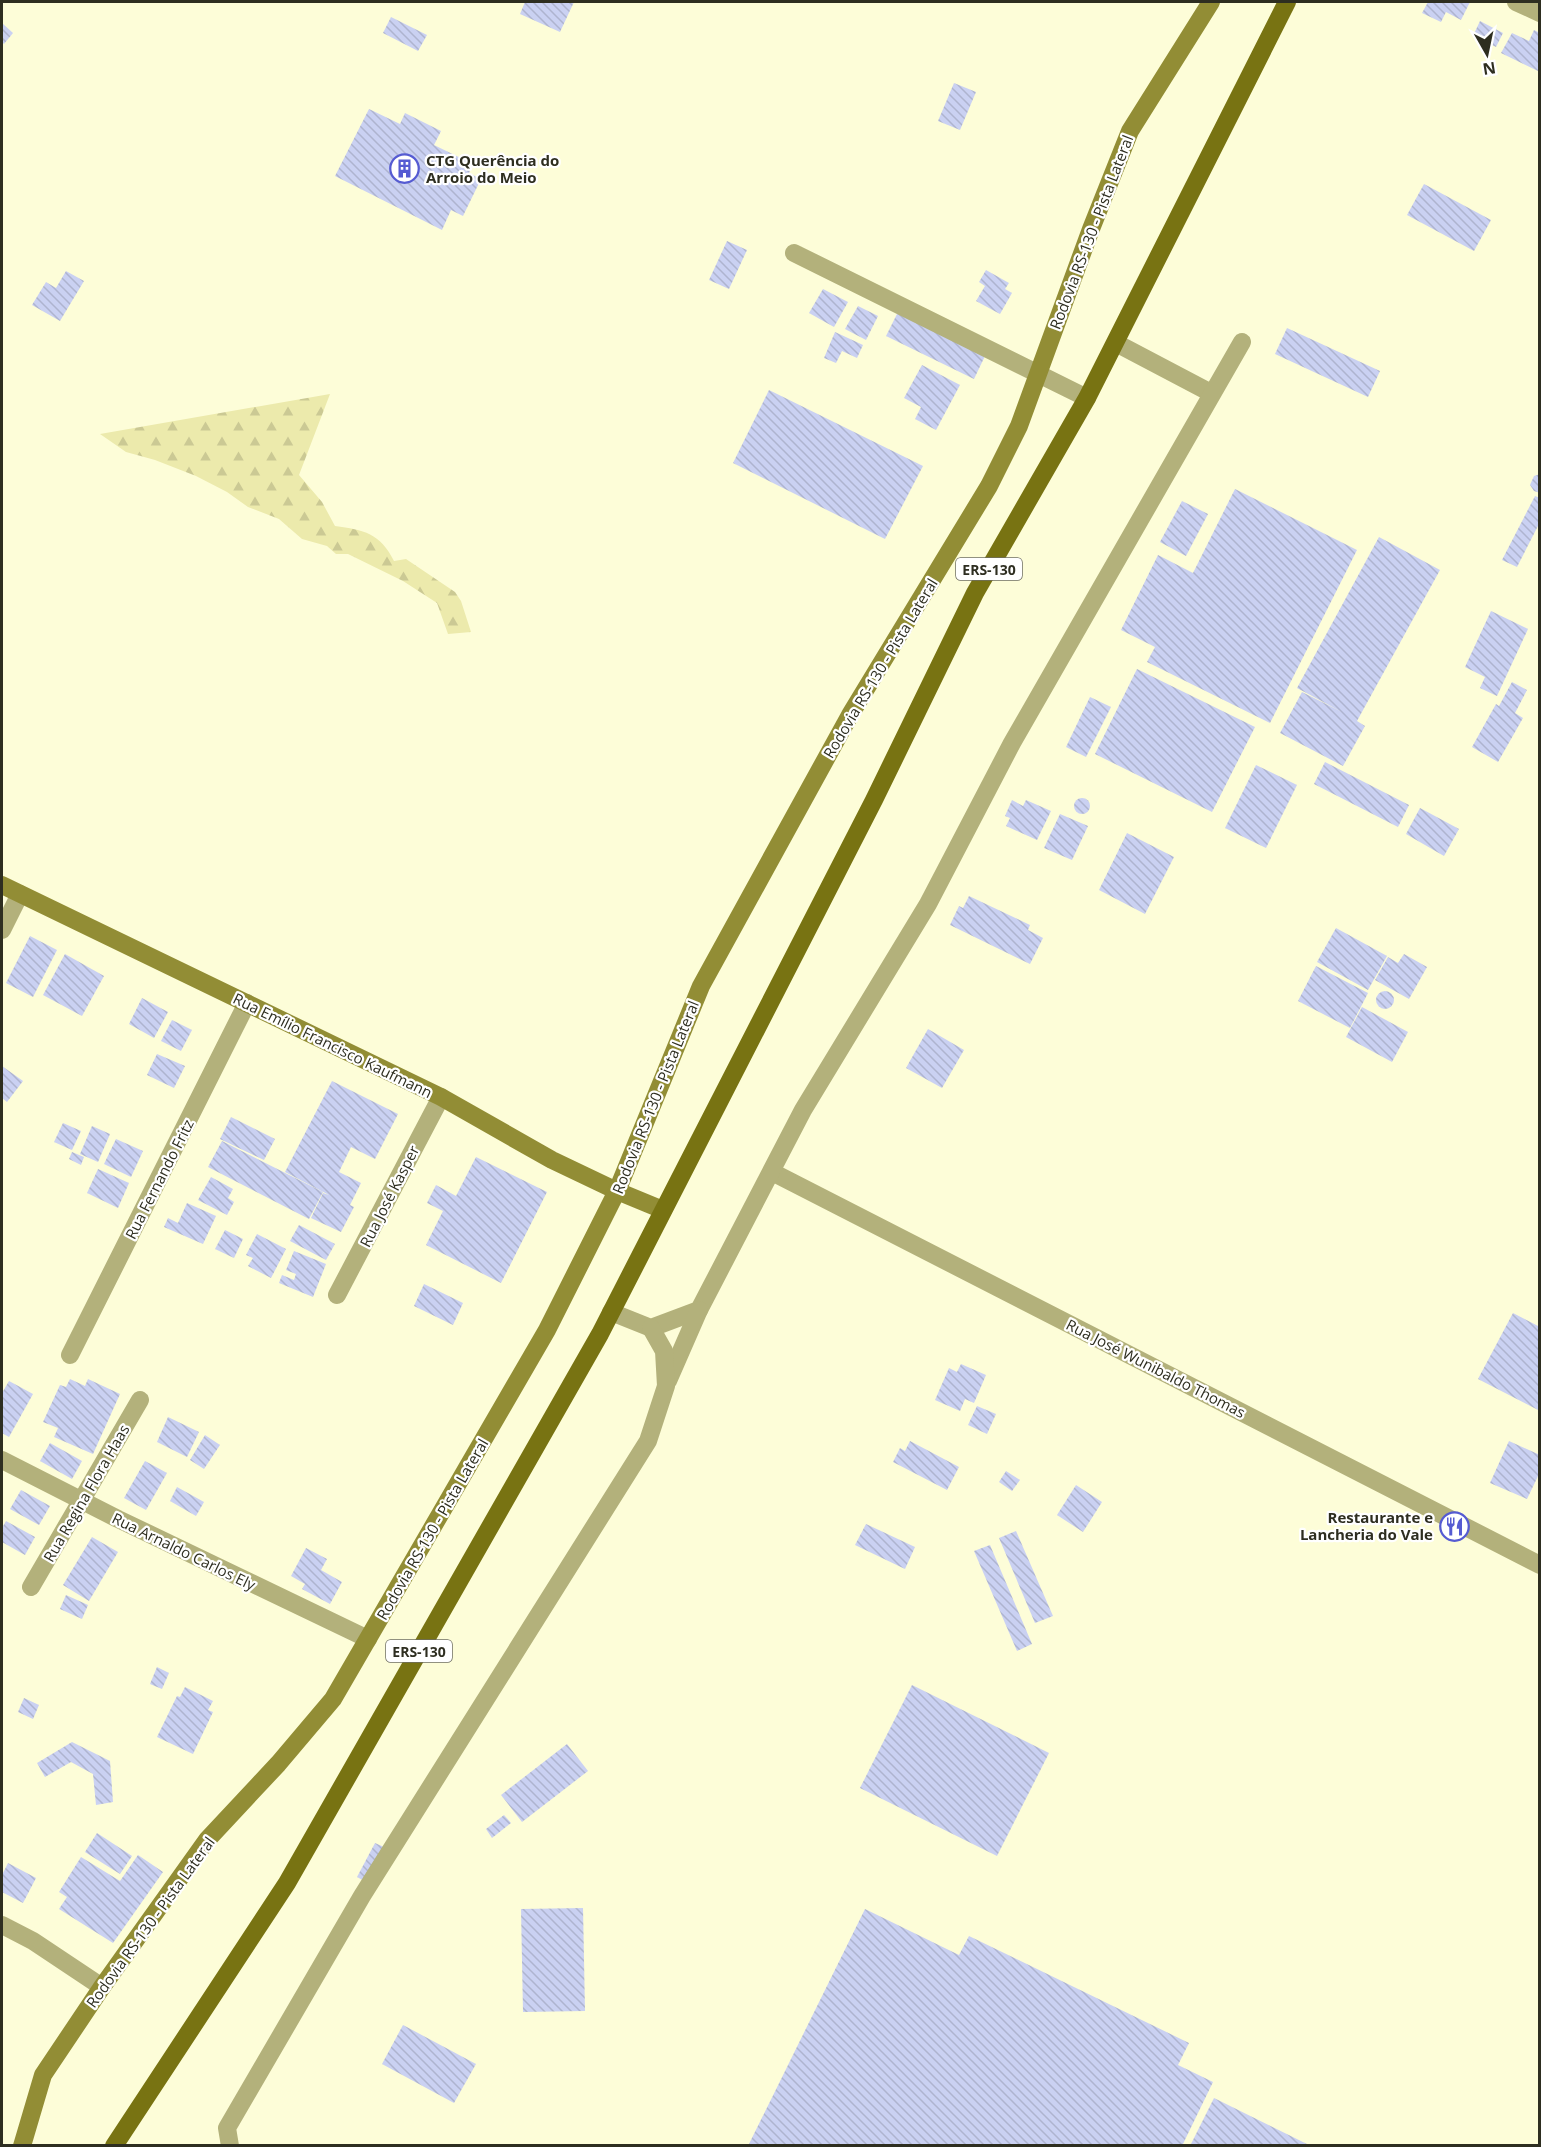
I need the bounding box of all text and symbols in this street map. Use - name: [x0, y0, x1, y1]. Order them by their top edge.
- north arrow: [1457, 24, 1517, 84]
- text: N: [1481, 57, 1497, 81]
- street label: Rodovia RS-130 - Pista Lateral: [1045, 132, 1137, 332]
- place label: CTG Querência do Arroio do Meio: [426, 150, 559, 187]
- building icon: CTG Querência do Arroio do Meio: [389, 153, 421, 185]
- road number: ERS-130: [956, 558, 1022, 580]
- street label: Rodovia RS-130 - Pista Lateral: [818, 574, 942, 762]
- street label: Rua Emílio Francisco Kaufmann: [230, 988, 436, 1102]
- street label: Rodovia RS-130 - Pista Lateral: [607, 998, 703, 1196]
- street label: Rua Fernando Fritz: [120, 1116, 198, 1242]
- street label: Rua José Kasper: [355, 1142, 423, 1250]
- street label: Rua José Wunibaldo Thomas: [1063, 1314, 1249, 1422]
- street label: Rua Regina Flora Haas: [38, 1421, 134, 1565]
- street label: Rodovia RS-130 - Pista Lateral: [372, 1435, 492, 1623]
- place label: Restaurante e Lancheria do Vale: [1300, 1507, 1433, 1544]
- street label: Rua Arnaldo Carlos Ely: [109, 1508, 259, 1595]
- restaurant icon: Restaurante e Lancheria do Vale: [1438, 1510, 1470, 1542]
- road number: ERS-130: [386, 1640, 452, 1662]
- street label: Rodovia RS-130 - Pista Lateral: [81, 1833, 219, 2011]

